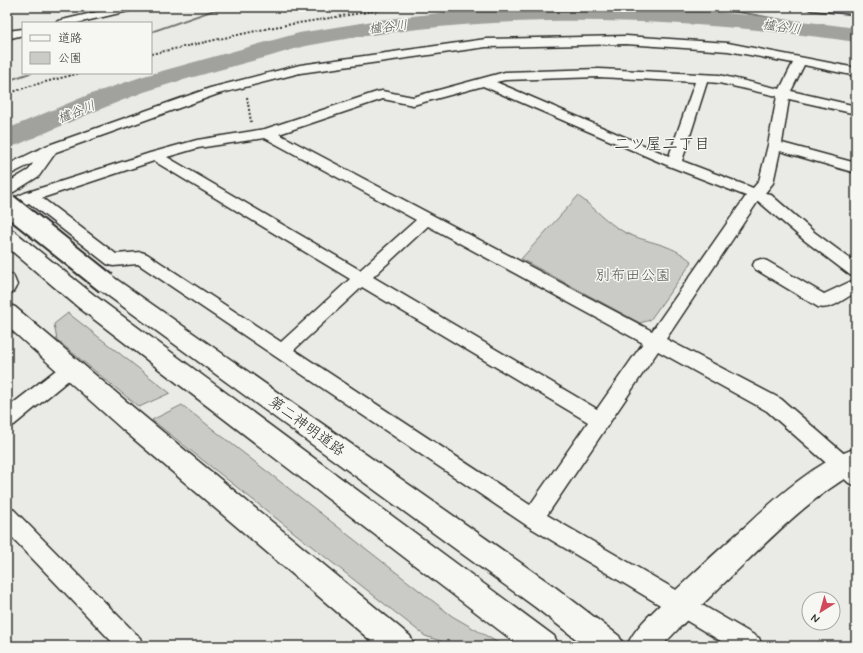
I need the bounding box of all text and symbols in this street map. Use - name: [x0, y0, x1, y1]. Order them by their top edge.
- water label: 櫨谷川: [368, 17, 409, 38]
- water label: 櫨谷川: [761, 17, 802, 38]
- legend: [22, 22, 152, 74]
- text: 道路: [58, 31, 82, 47]
- text: 公園: [58, 51, 82, 67]
- water label: 櫨谷川: [55, 97, 98, 128]
- district label: 二ツ屋二丁目: [614, 134, 710, 155]
- park label: 別布田公園: [595, 266, 671, 286]
- street label: 第二神明道路: [264, 392, 349, 461]
- north arrow: [801, 591, 841, 631]
- text: N: [808, 610, 823, 626]

